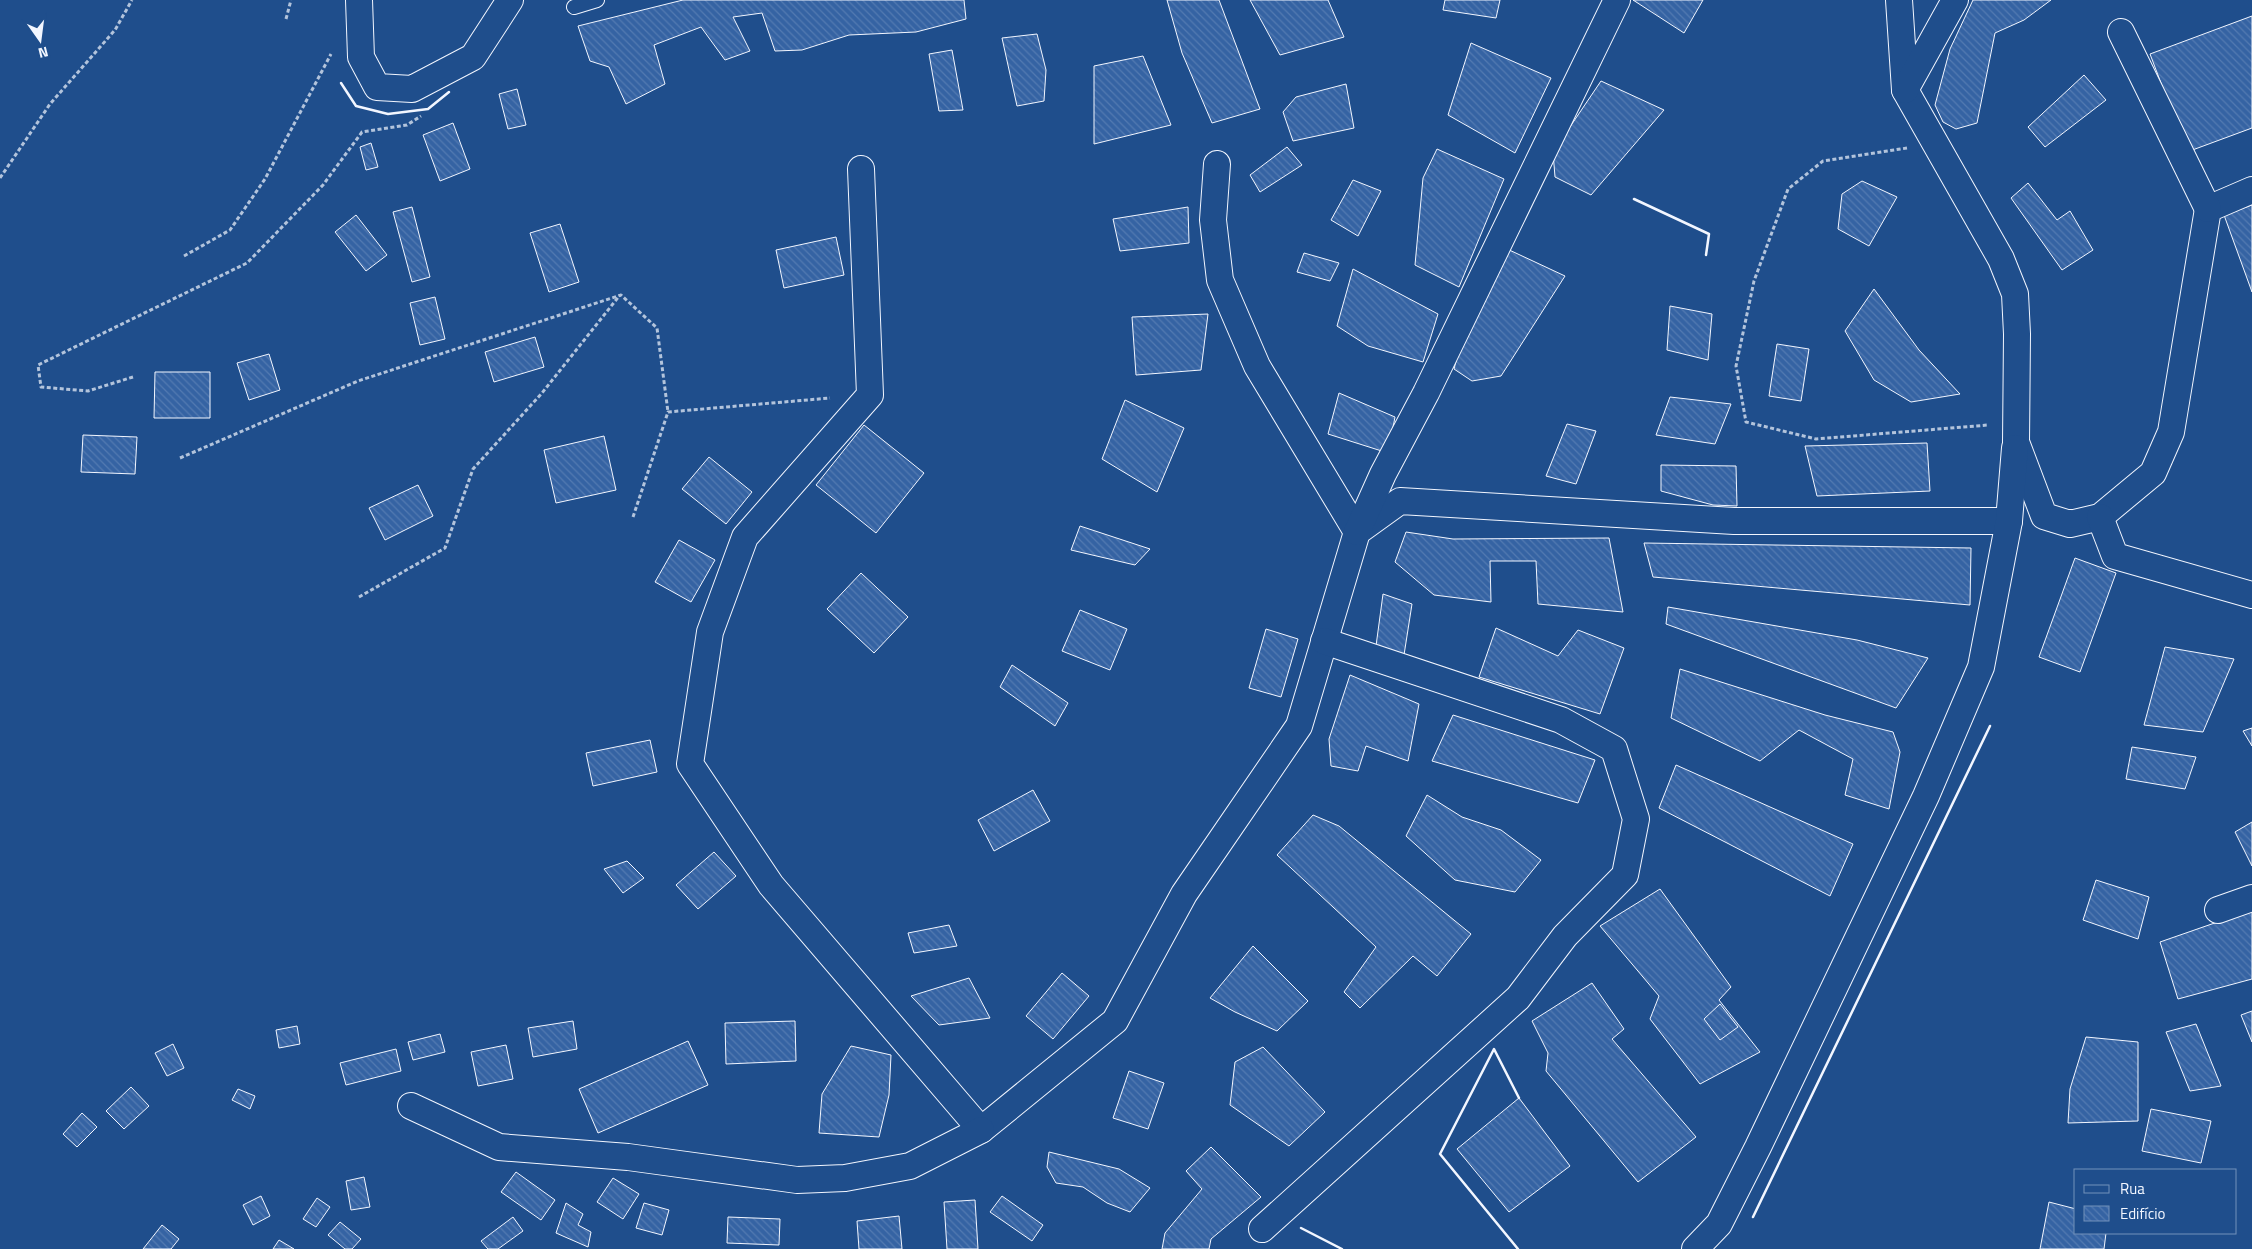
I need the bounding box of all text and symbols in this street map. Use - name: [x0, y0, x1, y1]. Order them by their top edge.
- north arrow: [15, 15, 65, 65]
- text: N: [36, 42, 51, 64]
- legend: [2074, 1169, 2237, 1234]
- text: Rua: [2120, 1177, 2145, 1200]
- text: Edifício: [2120, 1202, 2165, 1225]

